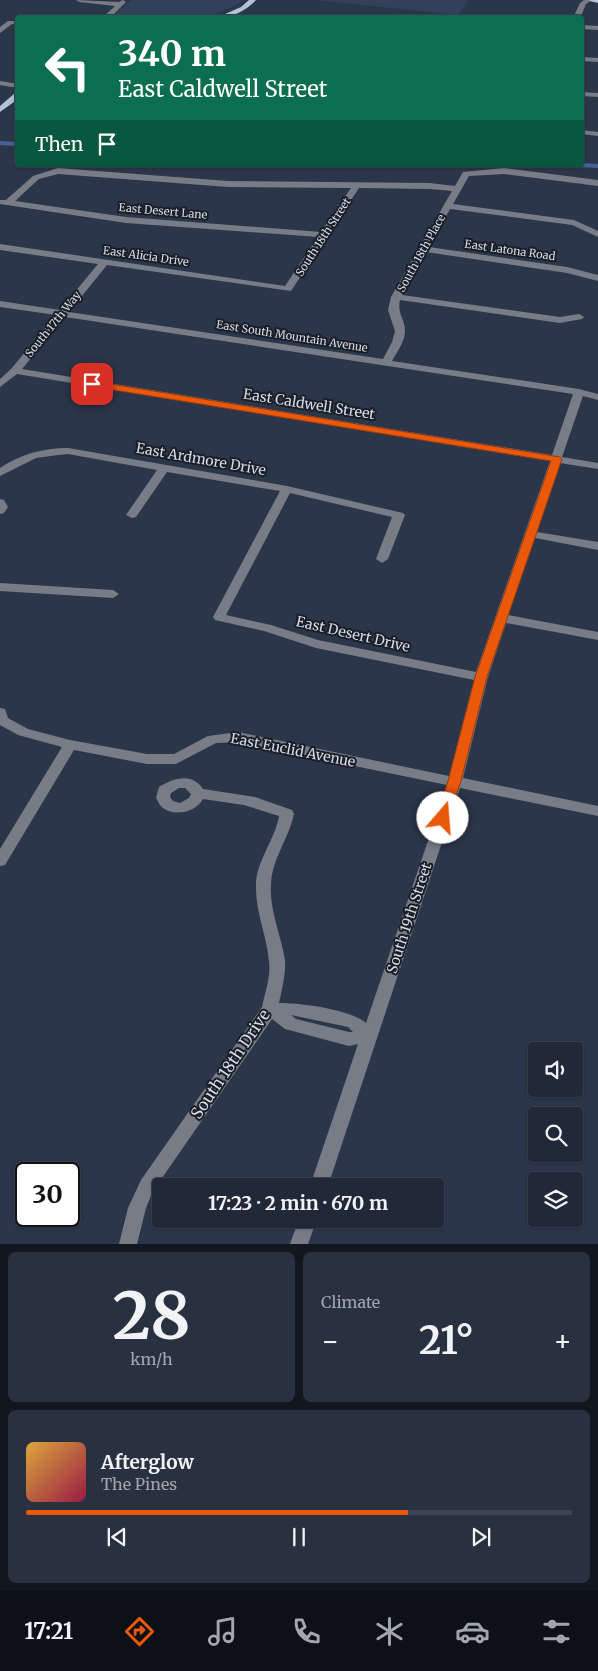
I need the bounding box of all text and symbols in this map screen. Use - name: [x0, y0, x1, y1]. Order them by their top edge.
- text: 340 m: [118, 32, 226, 76]
- icon: left: [35, 35, 100, 100]
- text: East Caldwell Street: [118, 75, 327, 103]
- icon: arrive: [93, 130, 121, 158]
- text: Then: [35, 132, 83, 156]
- street label: South 18th Street: [292, 195, 354, 279]
- street label: East Desert Lane: [118, 200, 208, 222]
- street label: South 18th Place: [394, 211, 448, 294]
- street label: East Latona Road: [464, 237, 557, 263]
- street label: East Alicia Drive: [102, 243, 190, 269]
- street label: South 17th Way: [22, 288, 84, 360]
- street label: East South Mountain Avenue: [215, 317, 369, 355]
- pin: [71, 363, 113, 405]
- icon: arrive: [78, 370, 106, 398]
- street label: East Caldwell Street: [242, 385, 377, 423]
- street label: East Ardmore Drive: [135, 439, 267, 479]
- street label: East Desert Drive: [294, 612, 412, 656]
- street label: East Euclid Avenue: [229, 729, 357, 771]
- position arrow: [416, 791, 468, 843]
- street label: South 19th Street: [383, 860, 436, 976]
- street label: South 18th Drive: [186, 1005, 274, 1123]
- map controls: [528, 1042, 583, 1227]
- button: sound: [528, 1042, 583, 1097]
- button: search: [528, 1107, 583, 1162]
- speed limit sign: 30: [15, 1162, 80, 1227]
- button: layers: [528, 1172, 583, 1227]
- text: 17:23 · 2 min · 670 m: [208, 1191, 388, 1215]
- text: 28: [112, 1275, 191, 1357]
- text: Climate: [321, 1292, 380, 1312]
- text: 21°: [419, 1317, 474, 1364]
- text: −: [321, 1323, 340, 1359]
- text: +: [553, 1323, 572, 1359]
- text: km/h: [130, 1349, 173, 1369]
- text: Afterglow: [101, 1450, 194, 1474]
- text: The Pines: [101, 1474, 177, 1494]
- icon: previous: [103, 1523, 131, 1551]
- icon: pause: [285, 1523, 313, 1551]
- icon: next: [467, 1523, 495, 1551]
- icon: directions: [122, 1614, 157, 1649]
- icon: music: [205, 1614, 240, 1649]
- icon: phone: [289, 1614, 324, 1649]
- icon: climate: [372, 1614, 407, 1649]
- icon: car: [455, 1614, 490, 1649]
- icon: filters: [539, 1614, 574, 1649]
- text: 17:21: [24, 1617, 73, 1645]

